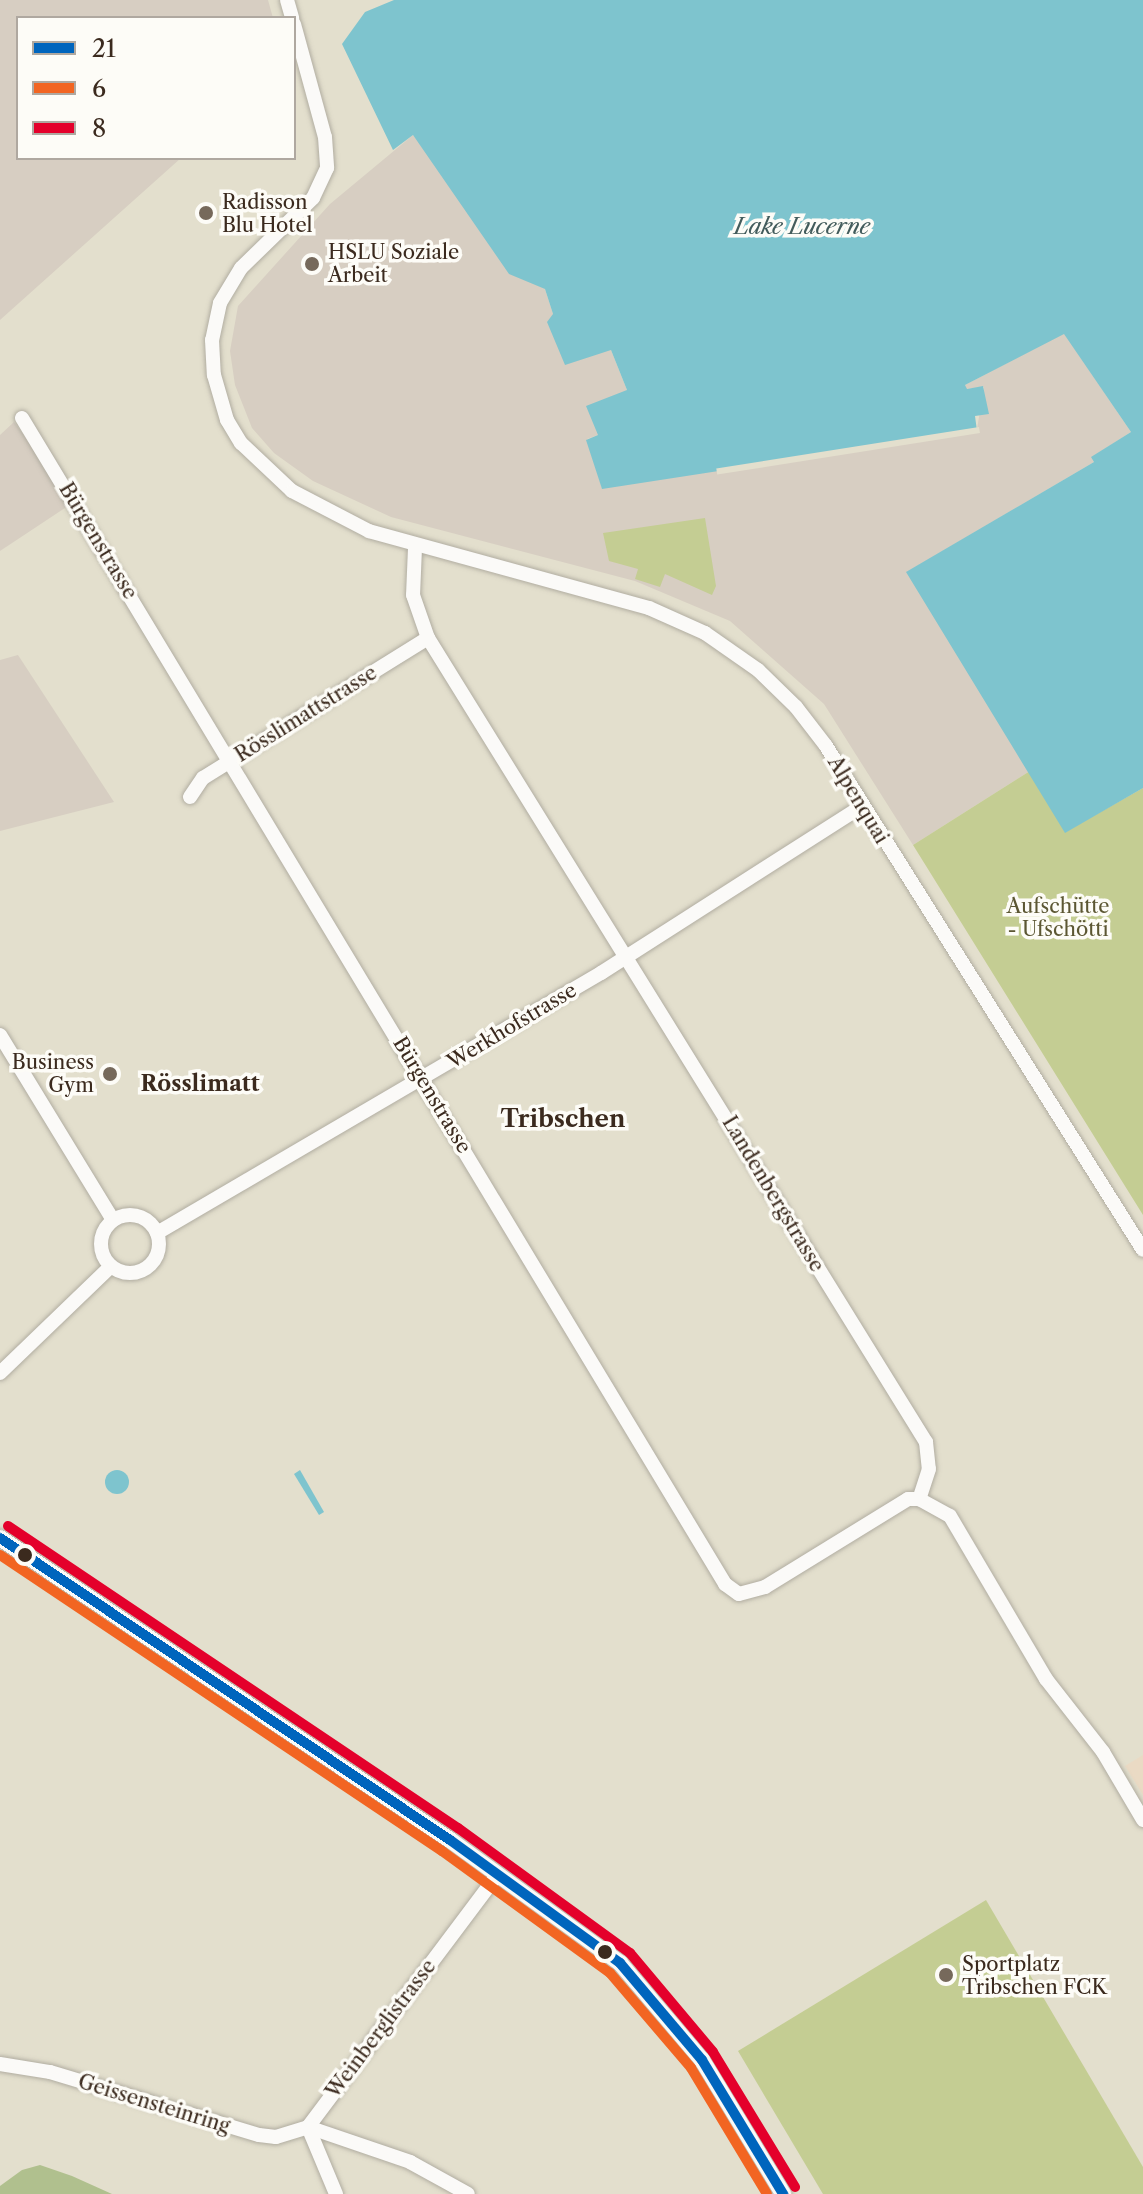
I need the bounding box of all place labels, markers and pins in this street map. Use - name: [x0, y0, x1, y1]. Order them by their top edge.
- place label: Radisson Blu Hotel: [222, 190, 313, 237]
- marker: Radisson Blu Hotel: [197, 204, 215, 222]
- place label: HSLU Soziale Arbeit: [328, 240, 459, 287]
- marker: HSLU Soziale Arbeit: [303, 255, 321, 273]
- place label: Business Gym: [12, 1050, 94, 1097]
- marker: Business Gym: [101, 1065, 119, 1083]
- unlabelled marker: [17, 1547, 33, 1563]
- unlabelled marker: [597, 1944, 613, 1960]
- place label: Sportplatz Tribschen FCK: [962, 1952, 1107, 1999]
- marker: Sportplatz Tribschen FCK: [937, 1966, 955, 1984]

